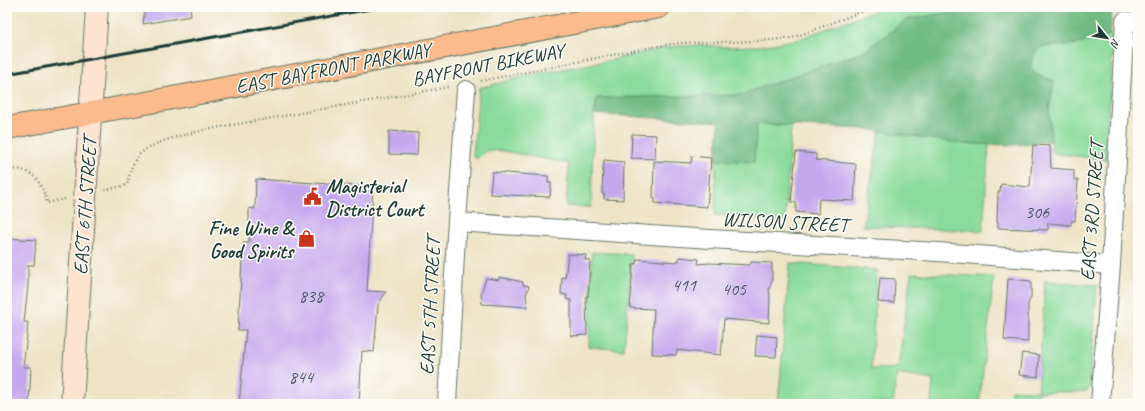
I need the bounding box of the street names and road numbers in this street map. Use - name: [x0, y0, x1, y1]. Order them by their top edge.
- street label: EAST BAYFRONT PARKWAY: [234, 36, 436, 99]
- street label: BAYFRONT BIKEWAY: [410, 37, 570, 92]
- street label: EAST 6TH STREET: [68, 132, 103, 275]
- street label: EAST 3RD STREET: [1075, 136, 1110, 281]
- street label: WILSON STREET: [722, 206, 853, 238]
- street label: EAST 5TH STREET: [414, 232, 446, 375]

